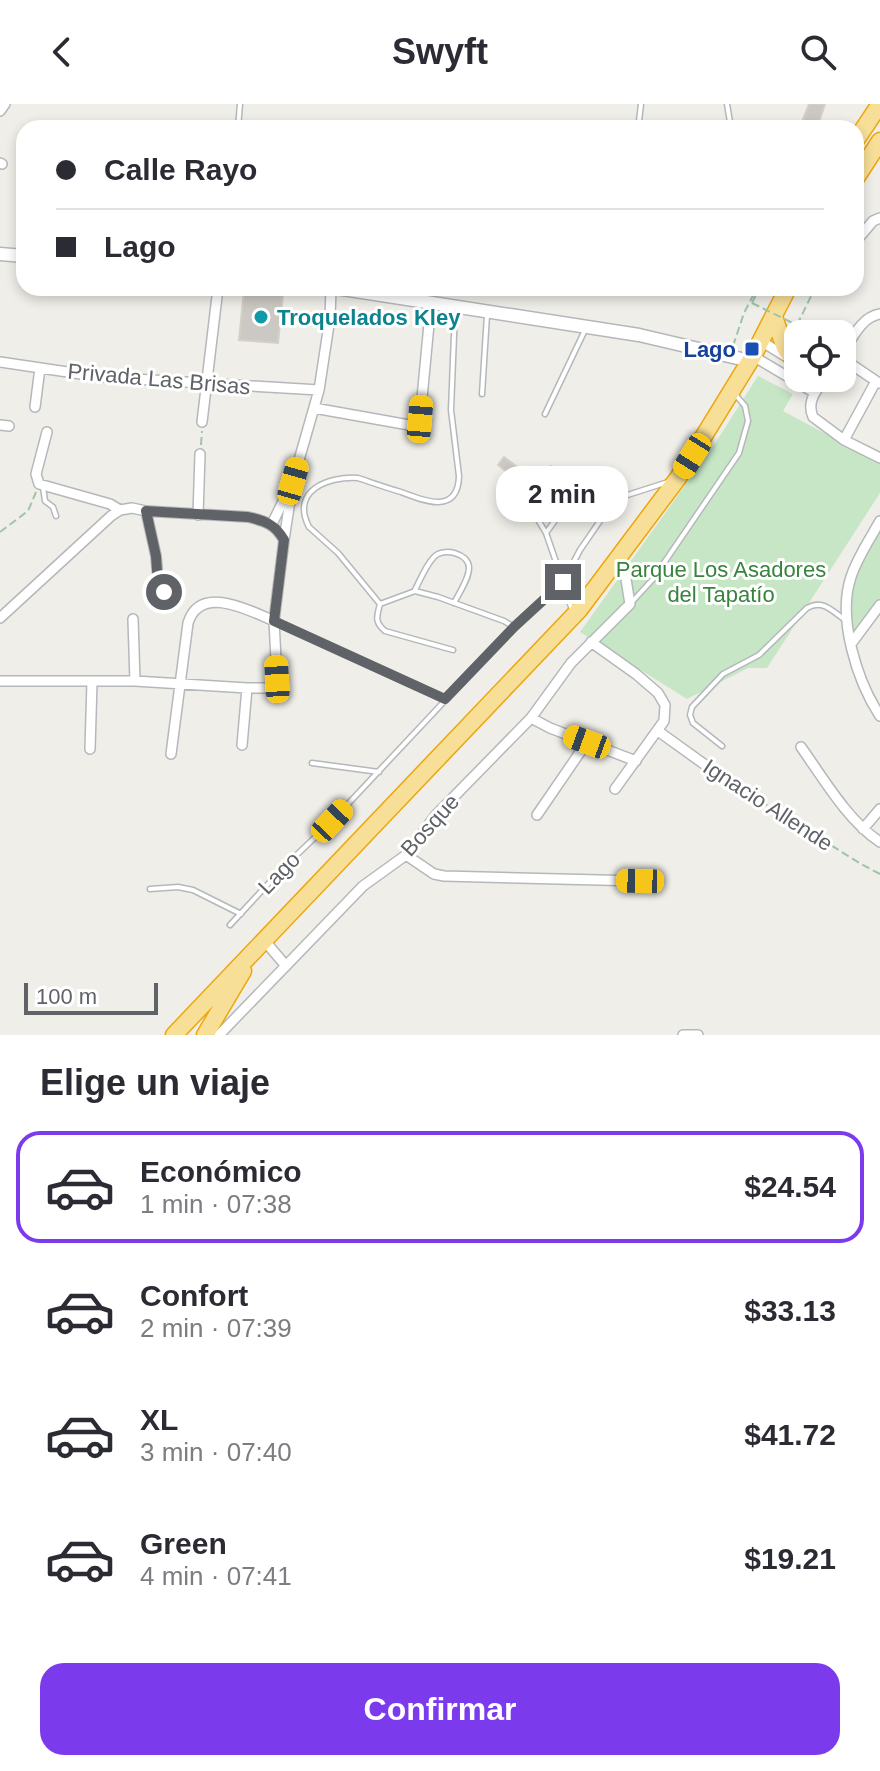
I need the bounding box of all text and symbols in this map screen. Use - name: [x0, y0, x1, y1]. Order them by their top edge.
- icon: back: [40, 30, 84, 74]
- icon: search: [796, 30, 840, 74]
- text: Swyft: [392, 31, 488, 72]
- text: Calle Rayo: [104, 153, 257, 186]
- text: Lago: [104, 230, 176, 263]
- place label: Troquelados Kley: [277, 305, 461, 330]
- marker: Troquelados Kley: [252, 308, 270, 326]
- map controls: [784, 320, 856, 392]
- button: locate: [784, 320, 856, 392]
- place label: Lago: [683, 337, 736, 362]
- marker: Lago: [743, 340, 761, 358]
- street label: Privada Las Brisas: [67, 359, 251, 399]
- car: [406, 394, 434, 444]
- car: [669, 429, 715, 483]
- car: [275, 455, 311, 507]
- callout: 2 min: [497, 466, 629, 522]
- text: 2 min: [528, 479, 596, 509]
- park label: Parque Los Asadores del Tapatío: [616, 557, 826, 607]
- route end: [545, 564, 581, 600]
- route start: [146, 574, 182, 610]
- car: [264, 654, 290, 704]
- car: [560, 723, 614, 761]
- street label: Ignacio Allende: [699, 754, 837, 856]
- street label: Bosque: [396, 789, 464, 861]
- car: [307, 795, 357, 847]
- street label: Lago: [253, 847, 305, 899]
- car: [616, 869, 664, 893]
- scale bar: [24, 979, 158, 1015]
- text: 100 m: [36, 984, 97, 1009]
- text: Elige un viaje: [40, 1062, 270, 1103]
- icon: car: [44, 1151, 116, 1223]
- text: Económico: [140, 1155, 302, 1188]
- text: $24.54: [744, 1170, 836, 1203]
- text: 1 min · 07:38: [140, 1189, 292, 1219]
- icon: car: [44, 1275, 116, 1347]
- text: Confort: [140, 1279, 248, 1312]
- text: $33.13: [744, 1294, 836, 1327]
- text: 2 min · 07:39: [140, 1313, 292, 1343]
- icon: car: [44, 1399, 116, 1471]
- text: XL: [140, 1403, 178, 1436]
- text: $41.72: [744, 1418, 836, 1451]
- text: 3 min · 07:40: [140, 1437, 292, 1467]
- icon: car: [44, 1523, 116, 1595]
- text: Green: [140, 1527, 227, 1560]
- text: $19.21: [744, 1542, 836, 1575]
- text: 4 min · 07:41: [140, 1561, 292, 1591]
- button: Confirmar: [40, 1663, 840, 1755]

